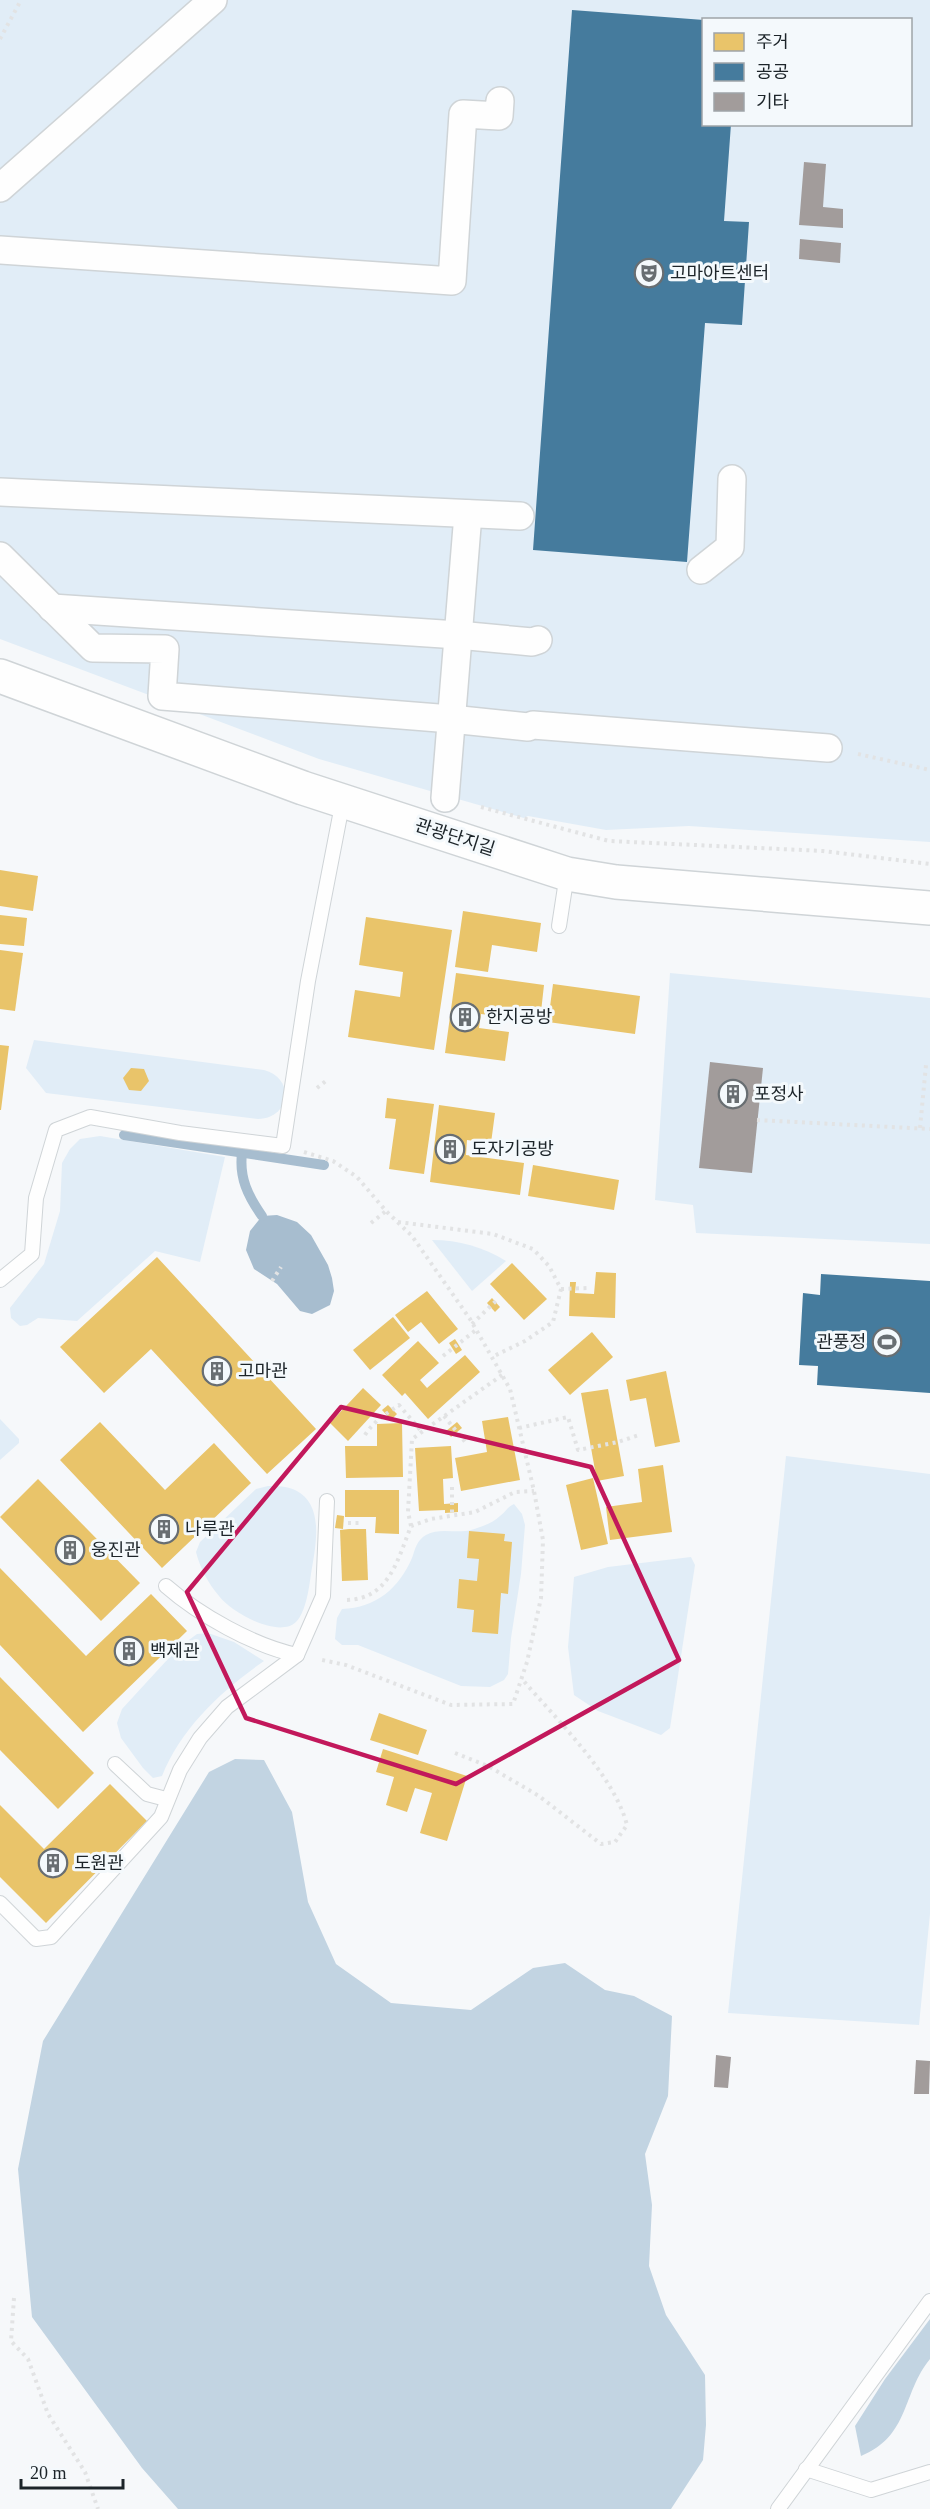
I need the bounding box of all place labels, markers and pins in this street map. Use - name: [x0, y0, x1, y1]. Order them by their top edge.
- theatre icon: 고마아트센터: [633, 257, 665, 289]
- place label: 고마아트센터: [670, 263, 769, 283]
- building icon: 한지공방: [449, 1001, 481, 1033]
- place label: 한지공방: [486, 1007, 552, 1027]
- building icon: 포정사: [717, 1078, 749, 1110]
- place label: 포정사: [754, 1084, 804, 1104]
- building icon: 도자기공방: [434, 1133, 466, 1165]
- place label: 도자기공방: [471, 1139, 554, 1159]
- sports icon: 관풍정: [871, 1326, 903, 1358]
- place label: 관풍정: [816, 1332, 866, 1352]
- building icon: 고마관: [201, 1355, 233, 1387]
- place label: 고마관: [238, 1361, 288, 1381]
- building icon: 나루관: [148, 1513, 180, 1545]
- place label: 나루관: [185, 1519, 235, 1539]
- building icon: 웅진관: [54, 1534, 86, 1566]
- place label: 웅진관: [91, 1540, 141, 1560]
- building icon: 백제관: [113, 1635, 145, 1667]
- place label: 백제관: [150, 1641, 200, 1661]
- building icon: 도원관: [37, 1847, 69, 1879]
- place label: 도원관: [74, 1853, 124, 1873]

